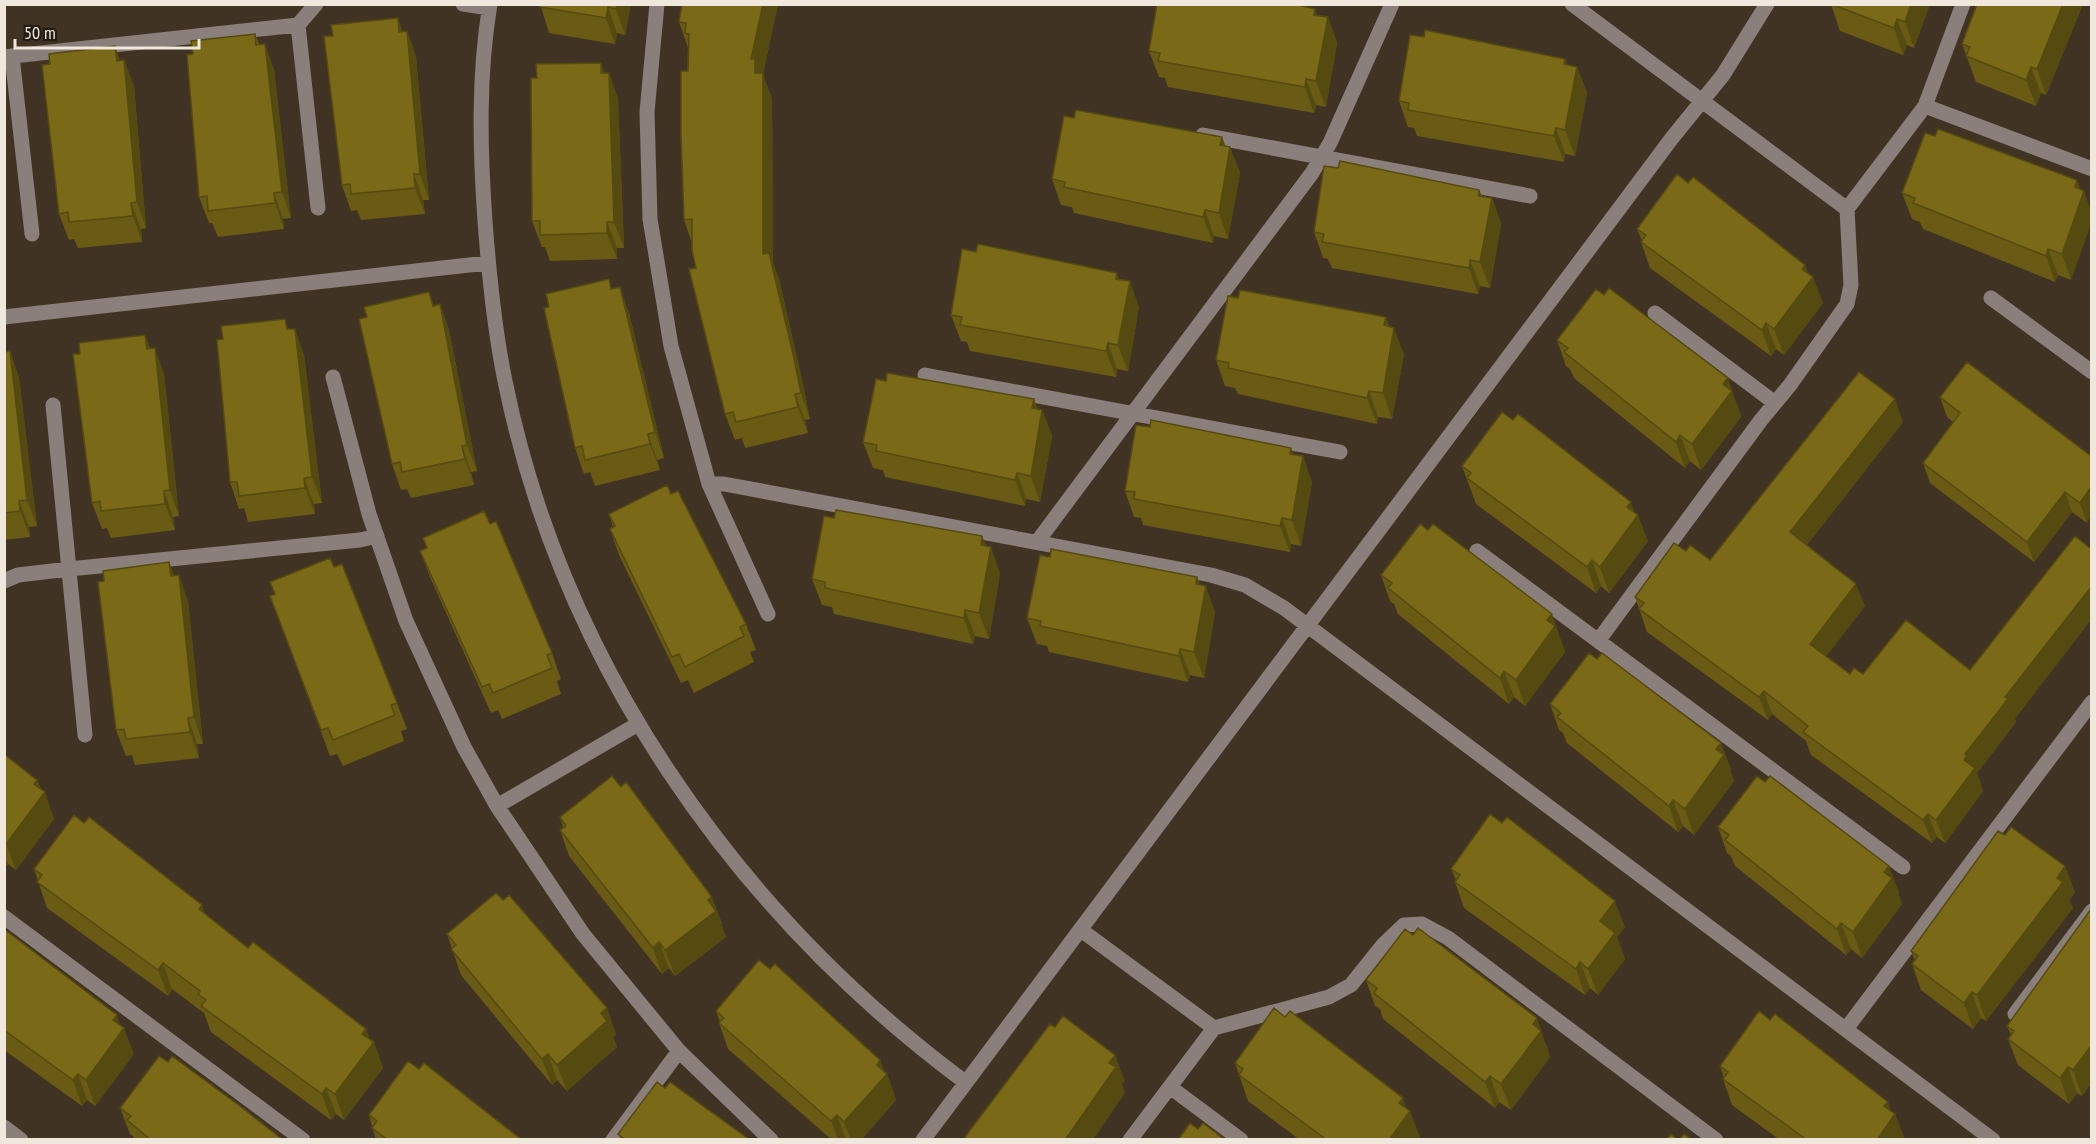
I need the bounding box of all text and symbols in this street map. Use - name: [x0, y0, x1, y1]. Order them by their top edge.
- scale bar: [15, 12, 200, 50]
- text: 50 m: [24, 21, 56, 44]

